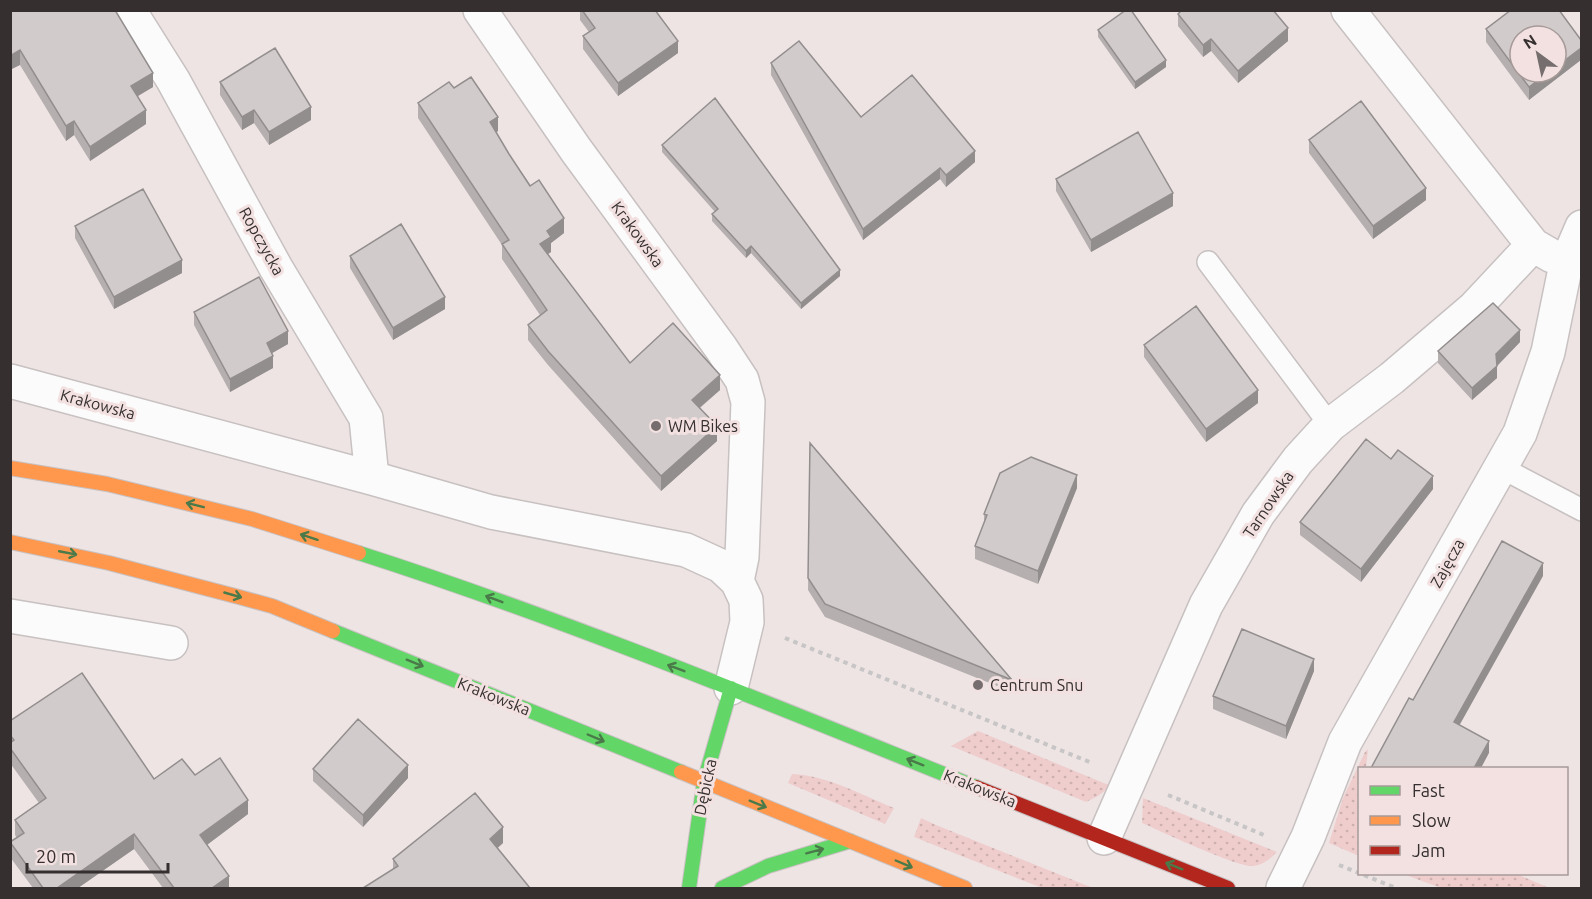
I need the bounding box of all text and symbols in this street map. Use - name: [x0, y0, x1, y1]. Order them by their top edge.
- north arrow: [1508, 24, 1568, 84]
- text: N: [1520, 31, 1540, 52]
- street label: Krakowska: [608, 198, 668, 270]
- street label: Ropczycka: [236, 204, 288, 278]
- street label: Krakowska: [59, 385, 137, 423]
- place label: WM Bikes: [668, 417, 738, 435]
- marker: WM Bikes: [649, 419, 663, 433]
- street label: Tarnowska: [1239, 467, 1297, 541]
- one-way arrow: [186, 498, 205, 510]
- one-way arrow: [300, 531, 319, 542]
- street label: Zajęcza: [1426, 535, 1468, 591]
- one-way arrow: [58, 548, 77, 559]
- one-way arrow: [223, 590, 242, 601]
- one-way arrow: [485, 593, 504, 604]
- one-way arrow: [405, 659, 424, 670]
- one-way arrow: [668, 662, 686, 673]
- street label: Krakowska: [455, 673, 533, 719]
- place label: Centrum Snu: [990, 676, 1083, 694]
- marker: Centrum Snu: [971, 678, 985, 692]
- one-way arrow: [586, 733, 604, 744]
- one-way arrow: [906, 756, 925, 767]
- street label: Dębicka: [690, 757, 720, 817]
- street label: Krakowska: [941, 765, 1019, 811]
- legend: [1358, 767, 1568, 875]
- text: Fast: [1412, 780, 1445, 800]
- one-way arrow: [748, 799, 767, 810]
- text: Slow: [1412, 810, 1451, 830]
- scale bar: [27, 836, 168, 874]
- text: Jam: [1412, 840, 1446, 860]
- one-way arrow: [805, 844, 824, 856]
- text: 20 m: [36, 846, 76, 866]
- one-way arrow: [894, 858, 912, 870]
- one-way arrow: [1165, 860, 1183, 871]

